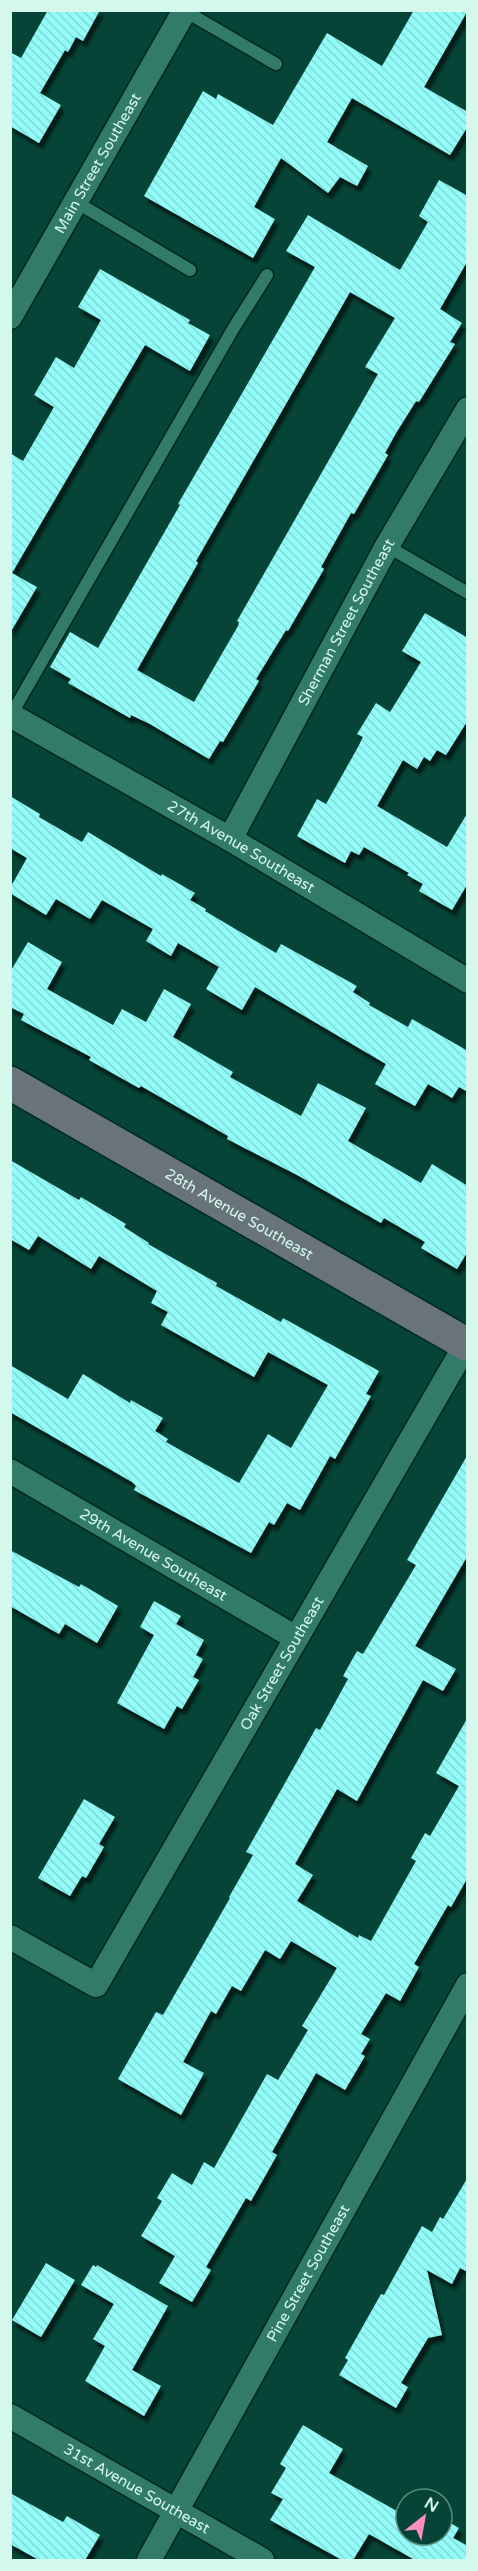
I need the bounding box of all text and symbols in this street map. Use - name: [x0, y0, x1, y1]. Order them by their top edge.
- street label: Main Street Southeast: [51, 90, 145, 237]
- street label: Sherman Street Southeast: [294, 535, 398, 709]
- street label: 27th Avenue Southeast: [164, 797, 318, 897]
- street label: 28th Avenue Southeast: [162, 1165, 317, 1264]
- street label: 29th Avenue Southeast: [77, 1505, 230, 1605]
- street label: Oak Street Southeast: [236, 1593, 328, 1733]
- street label: Pine Street Southeast: [263, 2201, 354, 2345]
- street label: 31st Avenue Southeast: [60, 2440, 213, 2537]
- north arrow: [394, 2487, 454, 2547]
- text: N: [421, 2493, 442, 2517]

